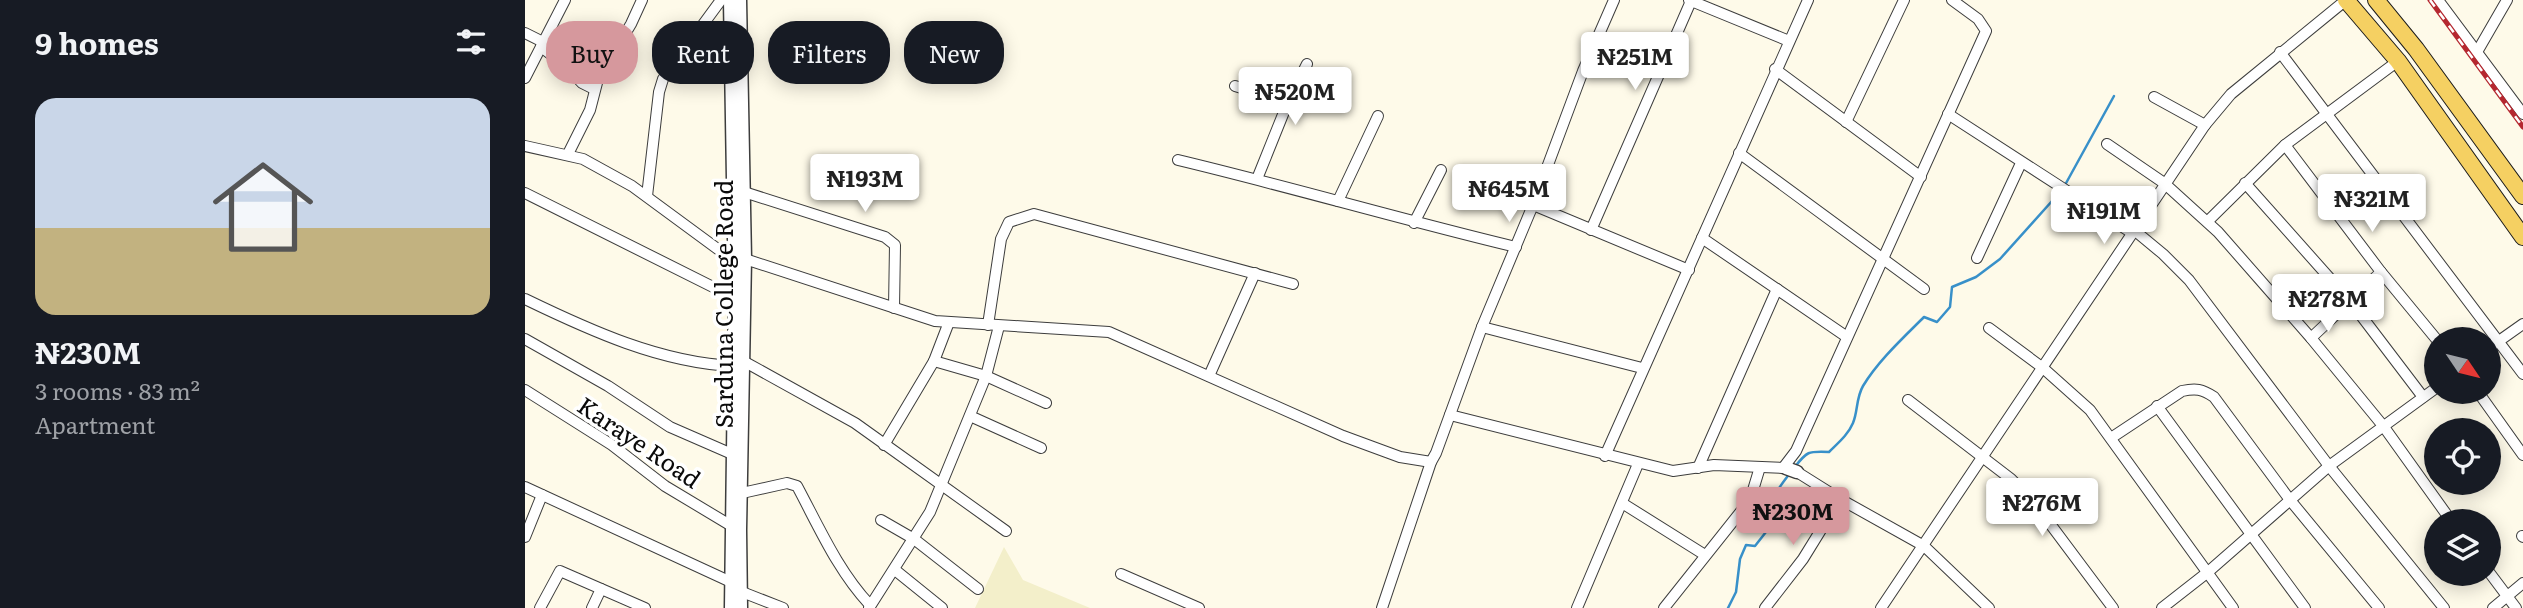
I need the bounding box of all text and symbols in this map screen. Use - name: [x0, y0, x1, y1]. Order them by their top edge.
- text: 9 homes: [35, 20, 159, 64]
- chip: Buy: [546, 21, 638, 84]
- chip: Rent: [652, 21, 754, 84]
- chip: Filters: [768, 21, 890, 84]
- chip: New: [904, 21, 1004, 84]
- icon: filters: [452, 23, 490, 61]
- pin: ₦251M: [1586, 32, 1684, 92]
- text: ₦251M: [1597, 38, 1673, 72]
- pin: ₦520M: [1246, 68, 1344, 127]
- text: ₦520M: [1255, 73, 1335, 107]
- icon: home: [200, 144, 326, 270]
- pin: ₦193M: [816, 154, 914, 214]
- text: ₦193M: [826, 160, 904, 194]
- pin: ₦645M: [1460, 164, 1558, 224]
- text: ₦645M: [1468, 170, 1550, 204]
- pin: ₦321M: [2323, 174, 2421, 234]
- street label: Sarduna College Road: [705, 180, 740, 428]
- text: ₦321M: [2334, 180, 2410, 214]
- pin: ₦191M: [2055, 187, 2153, 246]
- text: ₦191M: [2067, 192, 2141, 226]
- pin: ₦278M: [2279, 274, 2377, 334]
- text: ₦278M: [2288, 280, 2368, 314]
- north arrow: [2424, 327, 2501, 404]
- map controls: [2424, 327, 2501, 586]
- text: ₦230M: [35, 329, 141, 373]
- text: 3 rooms · 83 m²: [35, 373, 200, 407]
- street label: Karaye Road: [571, 387, 709, 495]
- text: Apartment: [35, 407, 155, 441]
- button: locate: [2424, 418, 2501, 495]
- pin: ₦276M: [1993, 478, 2091, 538]
- text: ₦276M: [2002, 484, 2082, 518]
- pin: ₦230M: [1744, 488, 1842, 547]
- text: ₦230M: [1752, 493, 1834, 527]
- button: layers: [2424, 509, 2501, 586]

